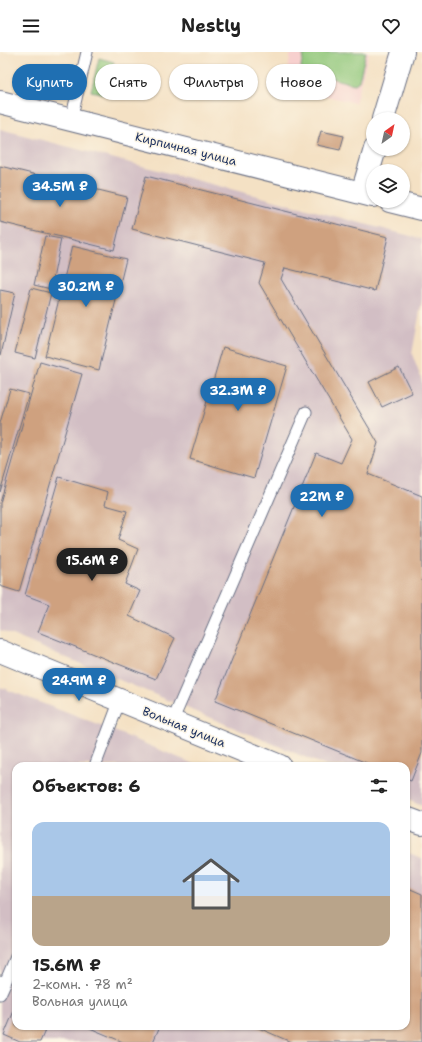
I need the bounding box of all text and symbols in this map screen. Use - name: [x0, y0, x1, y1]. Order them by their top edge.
- text: Nestly: [181, 14, 241, 38]
- icon: menu: [20, 15, 42, 37]
- icon: heart: [380, 15, 402, 37]
- chip: Купить: [12, 64, 87, 100]
- chip: Снять: [95, 64, 161, 100]
- chip: Фильтры: [169, 64, 258, 100]
- chip: Новое: [266, 64, 336, 100]
- north arrow: [366, 112, 410, 156]
- map controls: [366, 112, 410, 208]
- street label: Кирпичная улица: [134, 129, 239, 169]
- button: layers: [366, 164, 410, 208]
- pin: 34.5M ₽: [23, 174, 97, 208]
- text: 34.5M ₽: [32, 178, 88, 195]
- pin: 30.2M ₽: [49, 274, 123, 308]
- text: 30.2M ₽: [58, 278, 114, 295]
- pin: 32.3M ₽: [201, 378, 275, 412]
- text: 32.3M ₽: [209, 382, 267, 399]
- pin: 22M ₽: [294, 484, 350, 518]
- text: 22M ₽: [300, 488, 344, 505]
- pin: 15.6M ₽: [55, 548, 129, 582]
- text: 15.6M ₽: [66, 552, 118, 569]
- pin: 24.9M ₽: [42, 668, 116, 702]
- text: 24.9M ₽: [51, 672, 107, 689]
- street label: Вольная улица: [140, 703, 228, 751]
- text: Объектов: 6: [32, 775, 141, 797]
- icon: filters: [368, 775, 390, 797]
- icon: home: [175, 848, 247, 920]
- text: 15.6M ₽: [32, 954, 101, 976]
- text: 2-комн. · 78 m²: [32, 976, 133, 993]
- text: Вольная улица: [32, 993, 128, 1010]

